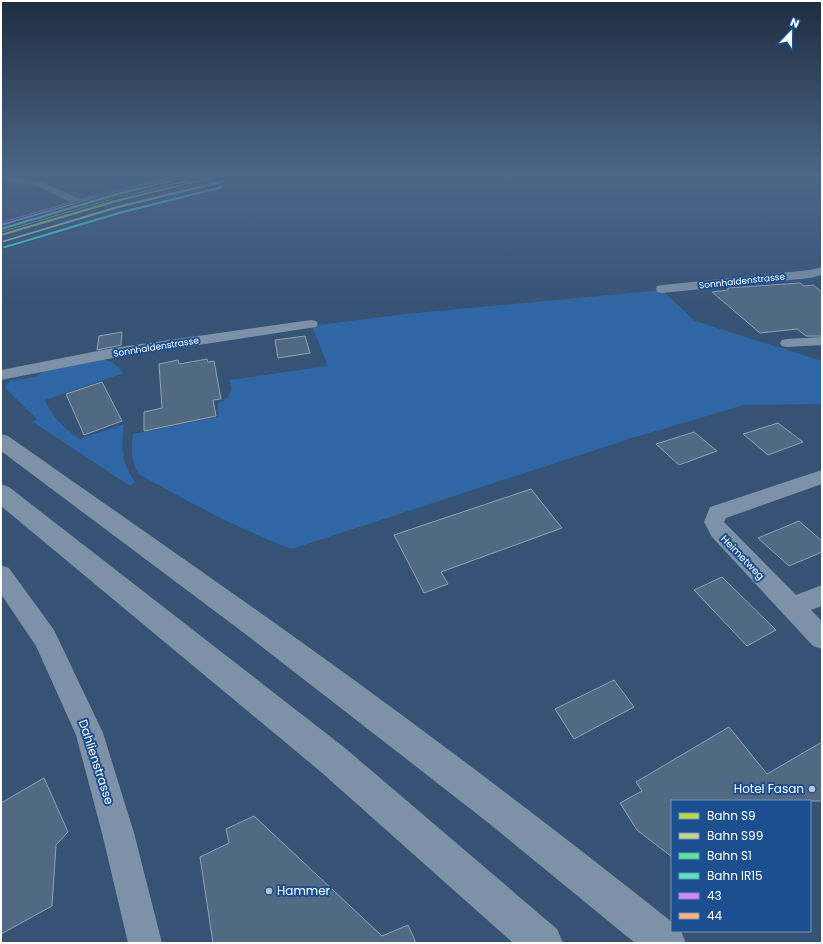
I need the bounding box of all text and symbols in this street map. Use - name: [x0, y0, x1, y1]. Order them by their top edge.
- north arrow: [771, 12, 811, 52]
- text: N: [788, 14, 802, 32]
- street label: Sonnhaldenstrasse: [698, 270, 786, 291]
- street label: Sonnhaldenstrasse: [112, 334, 200, 360]
- street label: Heimetweg: [717, 532, 768, 583]
- street label: Dahlienstrasse: [75, 717, 118, 807]
- place label: Hotel Fasan: [734, 780, 804, 797]
- marker: Hotel Fasan: [807, 784, 817, 794]
- legend: [671, 800, 811, 932]
- text: Bahn S9: [707, 807, 756, 824]
- text: Bahn S99: [707, 827, 763, 844]
- text: Bahn S1: [707, 847, 752, 864]
- text: Bahn IR15: [707, 867, 763, 884]
- place label: Hammer: [277, 882, 331, 899]
- marker: Hammer: [264, 886, 274, 896]
- text: 43: [707, 887, 722, 904]
- text: 44: [707, 907, 723, 924]

